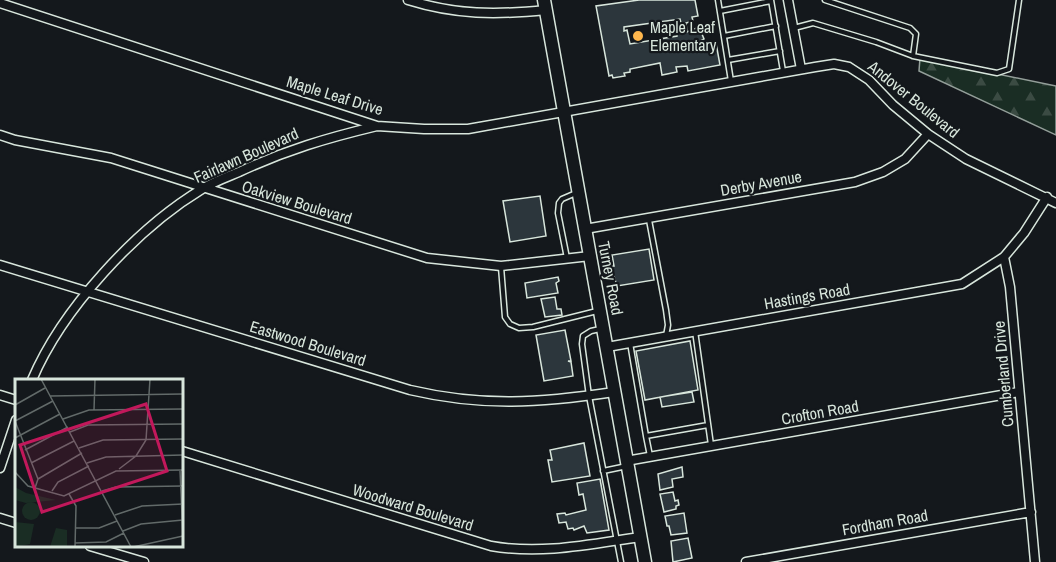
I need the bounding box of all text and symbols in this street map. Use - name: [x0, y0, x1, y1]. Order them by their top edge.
- place label: Maple Leaf Elementary: [650, 16, 717, 56]
- marker: Maple Leaf Elementary: [631, 29, 645, 43]
- street label: Andover Boulevard: [863, 55, 964, 143]
- street label: Maple Leaf Drive: [284, 70, 386, 120]
- street label: Fairlawn Boulevard: [190, 122, 302, 188]
- street label: Derby Avenue: [719, 165, 803, 201]
- street label: Oakview Boulevard: [239, 175, 355, 229]
- street label: Turney Road: [593, 239, 629, 317]
- street label: Hastings Road: [762, 278, 852, 314]
- street label: Eastwood Boulevard: [247, 315, 369, 371]
- street label: Cumberland Drive: [987, 320, 1019, 428]
- inset map: [15, 379, 183, 547]
- street label: Crofton Road: [780, 394, 860, 430]
- street label: Woodward Boulevard: [350, 478, 476, 536]
- street label: Fordham Road: [840, 504, 930, 540]

